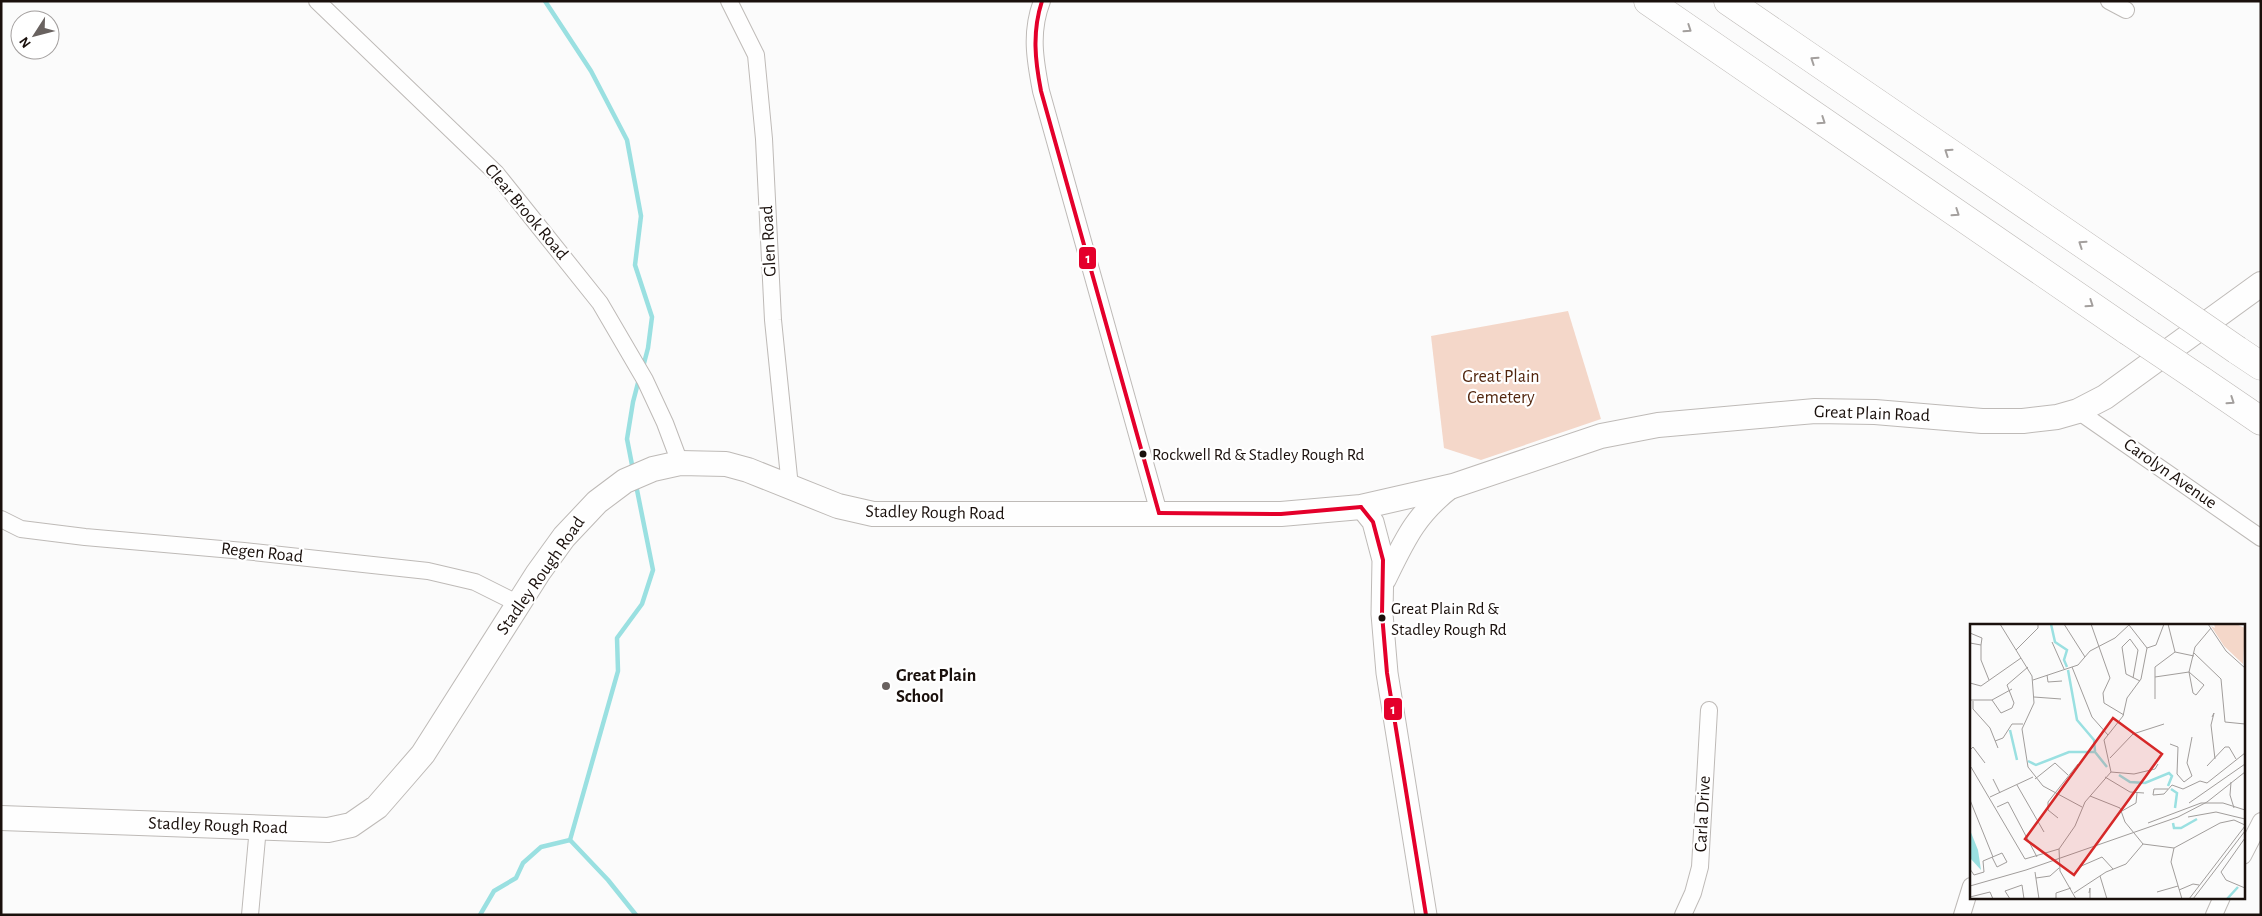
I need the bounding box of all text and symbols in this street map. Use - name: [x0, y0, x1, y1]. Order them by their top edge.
- north arrow: [10, 10, 60, 60]
- one-way arrow: [1682, 23, 1692, 32]
- text: N: [17, 34, 34, 50]
- one-way arrow: [1811, 57, 1820, 66]
- one-way arrow: [1816, 115, 1826, 124]
- one-way arrow: [1945, 149, 1954, 158]
- street label: Clear Brook Road: [481, 161, 571, 263]
- street label: Glen Road: [758, 205, 780, 277]
- one-way arrow: [1951, 206, 1960, 216]
- one-way arrow: [2079, 241, 2088, 250]
- line badge: 1: [1078, 246, 1097, 270]
- text: 1: [1085, 252, 1091, 266]
- one-way arrow: [2084, 298, 2094, 307]
- park label: Great Plain Cemetery: [1462, 368, 1540, 407]
- one-way arrow: [2225, 395, 2235, 404]
- street label: Great Plain Road: [1814, 403, 1930, 425]
- street label: Carolyn Avenue: [2120, 435, 2220, 513]
- place label: Rockwell Rd & Stadley Rough Rd: [1152, 446, 1365, 464]
- marker: Rockwell Rd & Stadley Rough Rd: [1138, 449, 1148, 459]
- street label: Stadley Rough Road: [865, 503, 1005, 523]
- street label: Stadley Rough Road: [494, 514, 588, 638]
- street label: Regen Road: [220, 540, 304, 566]
- place label: Great Plain Rd & Stadley Rough Rd: [1391, 600, 1507, 639]
- marker: Great Plain Rd & Stadley Rough Rd: [1377, 613, 1387, 623]
- inset map: [1970, 624, 2244, 898]
- place label: Great Plain School: [896, 667, 976, 706]
- marker: Great Plain School: [880, 680, 892, 692]
- line badge: 1: [1383, 697, 1403, 721]
- text: 1: [1390, 703, 1396, 717]
- street label: Carla Drive: [1692, 775, 1714, 853]
- street label: Stadley Rough Road: [148, 815, 288, 837]

